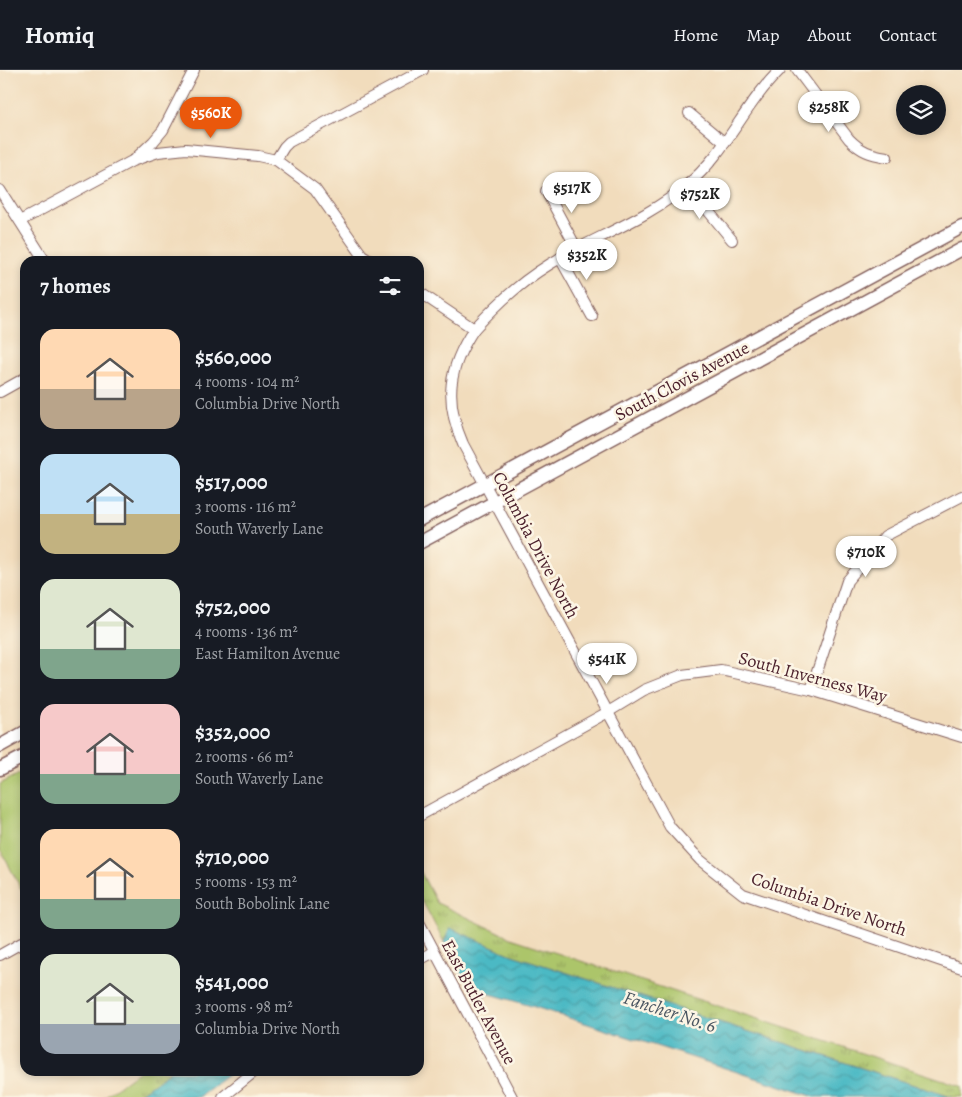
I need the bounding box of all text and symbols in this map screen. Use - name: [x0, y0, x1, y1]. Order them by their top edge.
- text: Homiq: [25, 19, 94, 51]
- text: Home: [673, 23, 718, 47]
- text: Map: [746, 23, 779, 47]
- text: About: [807, 23, 851, 47]
- text: Contact: [879, 23, 937, 47]
- map controls: [896, 85, 946, 135]
- button: layers: [896, 85, 946, 135]
- pin: $258K: [794, 90, 864, 133]
- text: $258K: [809, 96, 849, 118]
- pin: $560K: [176, 97, 246, 139]
- text: $560K: [191, 102, 231, 124]
- pin: $517K: [537, 172, 607, 214]
- text: $517K: [553, 177, 591, 199]
- pin: $752K: [665, 178, 735, 220]
- text: $752K: [680, 183, 720, 205]
- pin: $352K: [552, 238, 622, 281]
- text: $352K: [567, 244, 607, 266]
- text: 7 homes: [40, 272, 111, 300]
- icon: filters: [376, 272, 404, 300]
- street label: South Clovis Avenue: [611, 335, 753, 427]
- text: $560,000: [195, 343, 271, 371]
- icon: home: [80, 349, 140, 409]
- text: 4 rooms · 104 m²: [195, 371, 300, 393]
- text: Columbia Drive North: [195, 393, 340, 415]
- street label: Columbia Drive North: [487, 467, 585, 623]
- text: $517,000: [195, 468, 268, 496]
- icon: home: [80, 474, 140, 534]
- text: 3 rooms · 116 m²: [195, 496, 296, 518]
- text: South Waverly Lane: [195, 518, 323, 540]
- pin: $710K: [831, 536, 901, 578]
- text: $710K: [847, 541, 885, 563]
- text: $752,000: [195, 593, 270, 621]
- icon: home: [80, 599, 140, 659]
- text: 4 rooms · 136 m²: [195, 621, 298, 643]
- pin: $541K: [572, 642, 642, 685]
- text: East Hamilton Avenue: [195, 643, 340, 665]
- street label: South Inverness Way: [736, 646, 891, 709]
- text: $541K: [588, 648, 626, 670]
- text: $352,000: [195, 718, 270, 746]
- icon: home: [80, 724, 140, 784]
- text: 2 rooms · 66 m²: [195, 746, 293, 768]
- text: South Waverly Lane: [195, 768, 323, 790]
- text: $710,000: [195, 843, 269, 871]
- icon: home: [80, 849, 140, 909]
- street label: Columbia Drive North: [748, 866, 910, 942]
- text: 5 rooms · 153 m²: [195, 871, 297, 893]
- text: South Bobolink Lane: [195, 893, 330, 915]
- street label: East Butler Avenue: [436, 935, 522, 1069]
- text: $541,000: [195, 968, 268, 996]
- icon: home: [80, 974, 140, 1034]
- water label: Fancher No. 6: [620, 985, 719, 1039]
- text: 3 rooms · 98 m²: [195, 996, 293, 1018]
- text: Columbia Drive North: [195, 1018, 340, 1040]

